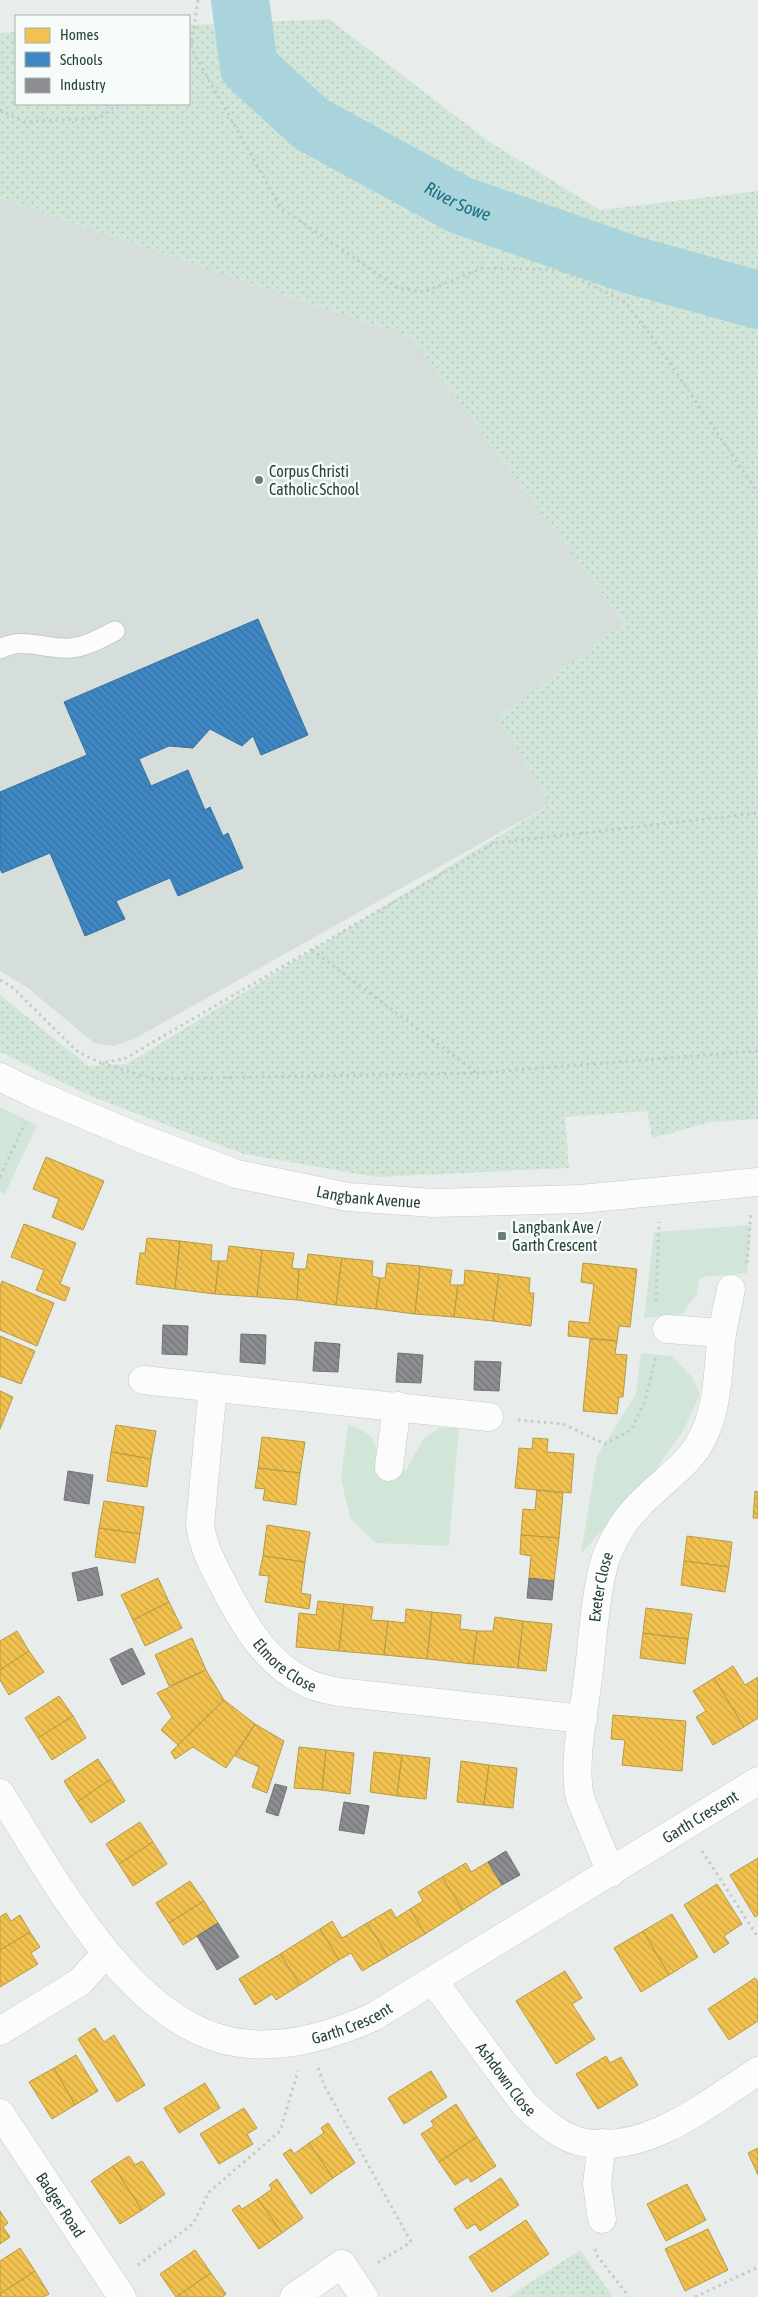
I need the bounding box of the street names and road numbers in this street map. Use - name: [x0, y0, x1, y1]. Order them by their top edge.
- street label: Langbank Avenue: [315, 1182, 421, 1211]
- street label: Exeter Close: [585, 1549, 616, 1623]
- street label: Elmore Close: [250, 1635, 319, 1695]
- street label: Garth Crescent: [659, 1786, 742, 1846]
- street label: Garth Crescent: [309, 1998, 396, 2047]
- street label: Ashdown Close: [473, 2039, 540, 2120]
- street label: Badger Road: [33, 2169, 89, 2240]

